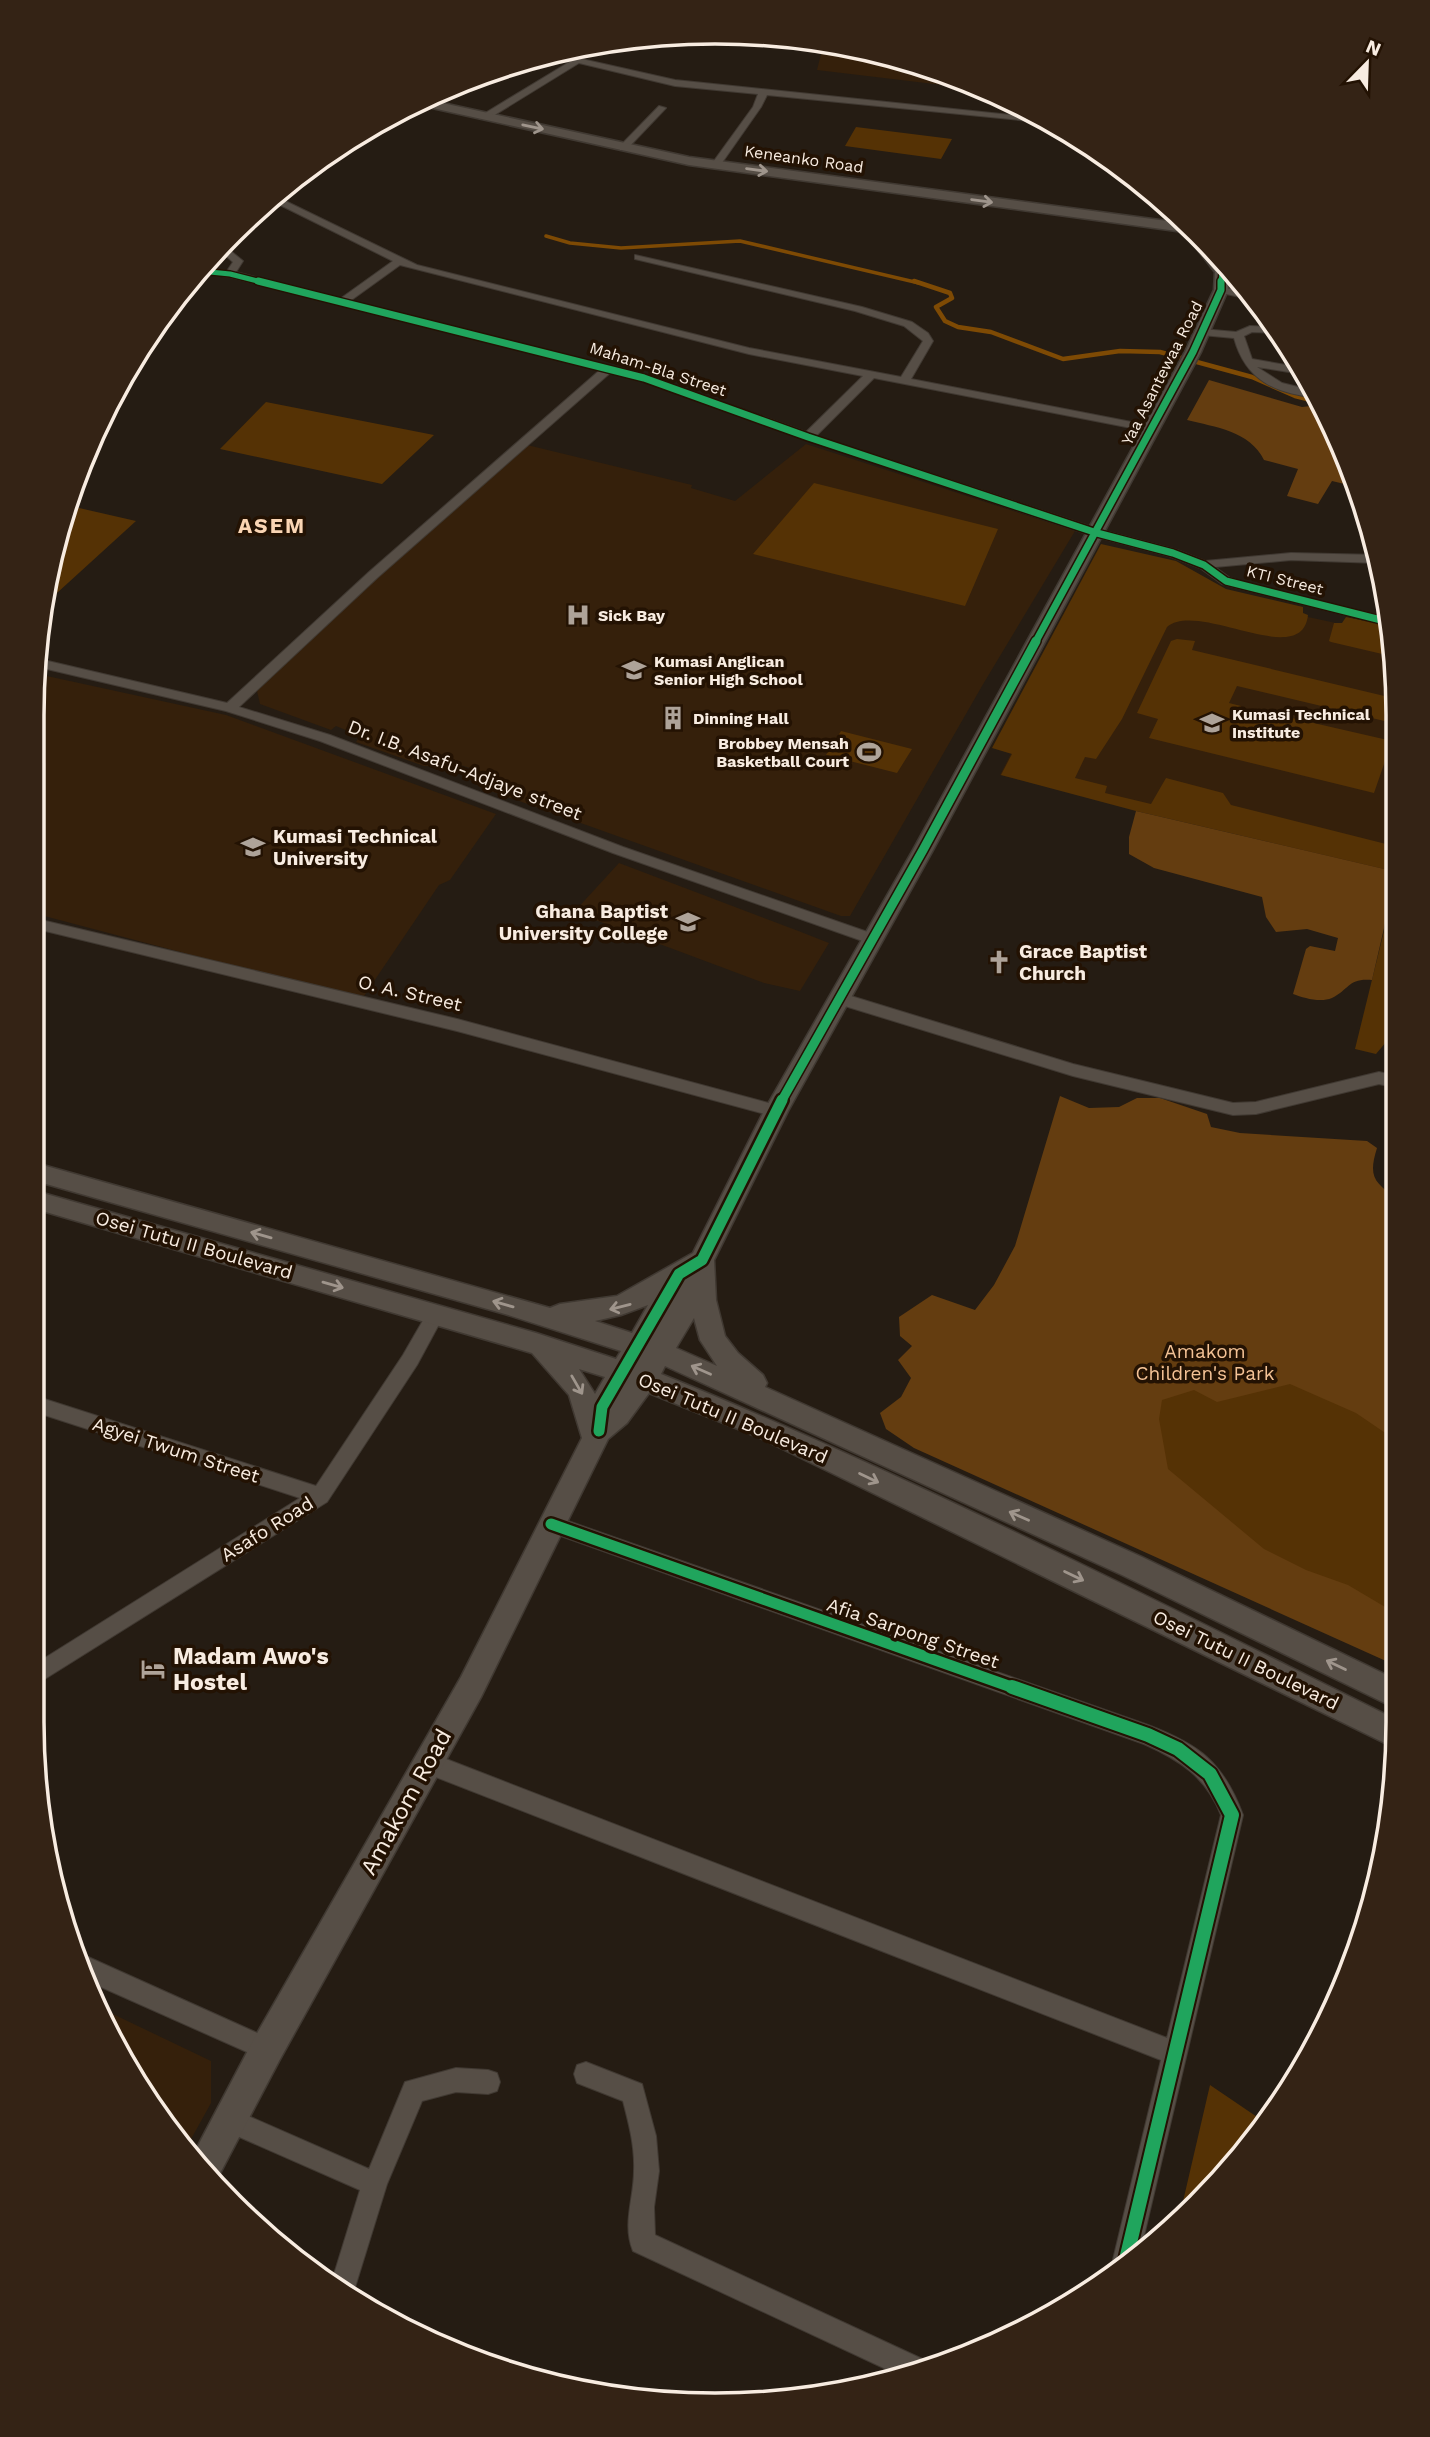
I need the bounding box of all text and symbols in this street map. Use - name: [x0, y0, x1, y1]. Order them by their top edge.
- north arrow: [1332, 28, 1402, 98]
- text: N: [1362, 34, 1384, 61]
- one-way arrow: [521, 121, 544, 135]
- street label: Keneanko Road: [743, 141, 865, 177]
- one-way arrow: [745, 164, 767, 177]
- one-way arrow: [970, 194, 993, 207]
- street label: Yaa Asantewaa Road: [1117, 298, 1207, 448]
- street label: Maham-Bla Street: [587, 338, 729, 400]
- district label: ASEM: [238, 513, 306, 538]
- street label: KTI Street: [1245, 561, 1326, 599]
- hospital icon: Sick Bay: [564, 601, 592, 629]
- place label: Sick Bay: [598, 606, 666, 625]
- place label: Kumasi Anglican Senior High School: [654, 652, 803, 689]
- school or university icon: Kumasi Anglican Senior High School: [620, 656, 648, 684]
- building icon: Dinning Hall: [659, 704, 687, 732]
- place label: Kumasi Technical Institute: [1232, 705, 1371, 742]
- place label: Dinning Hall: [693, 709, 789, 728]
- school or university icon: Kumasi Technical Institute: [1198, 709, 1226, 737]
- street label: Dr. I.B. Asafu-Adjaye street: [345, 715, 585, 825]
- place label: Brobbey Mensah Basketball Court: [716, 734, 849, 771]
- sports icon: Brobbey Mensah Basketball Court: [855, 738, 883, 766]
- place label: Kumasi Technical University: [273, 825, 438, 870]
- school or university icon: Kumasi Technical University: [239, 833, 267, 861]
- place label: Ghana Baptist University College: [499, 900, 669, 945]
- school or university icon: Ghana Baptist University College: [674, 908, 702, 936]
- place label: Grace Baptist Church: [1019, 940, 1148, 985]
- church icon: Grace Baptist Church: [985, 948, 1013, 976]
- street label: O. A. Street: [356, 970, 464, 1016]
- street label: Osei Tutu II Boulevard: [93, 1206, 295, 1284]
- one-way arrow: [250, 1228, 272, 1241]
- one-way arrow: [322, 1280, 344, 1293]
- one-way arrow: [493, 1296, 515, 1309]
- one-way arrow: [609, 1301, 632, 1314]
- park label: Amakom Children's Park: [1136, 1340, 1275, 1385]
- one-way arrow: [691, 1363, 712, 1376]
- street label: Osei Tutu II Boulevard: [635, 1368, 831, 1468]
- one-way arrow: [570, 1375, 584, 1395]
- street label: Agyei Twum Street: [90, 1412, 262, 1488]
- one-way arrow: [858, 1472, 879, 1485]
- street label: Asafo Road: [217, 1492, 317, 1566]
- one-way arrow: [1009, 1509, 1030, 1522]
- one-way arrow: [1063, 1570, 1084, 1583]
- street label: Afia Sarpong Street: [824, 1593, 1002, 1673]
- street label: Osei Tutu II Boulevard: [1149, 1605, 1343, 1715]
- place label: Madam Awo's Hostel: [173, 1643, 329, 1696]
- hotel icon: Madam Awo's Hostel: [139, 1655, 167, 1683]
- one-way arrow: [1326, 1658, 1347, 1672]
- street label: Amakom Road: [355, 1724, 457, 1880]

